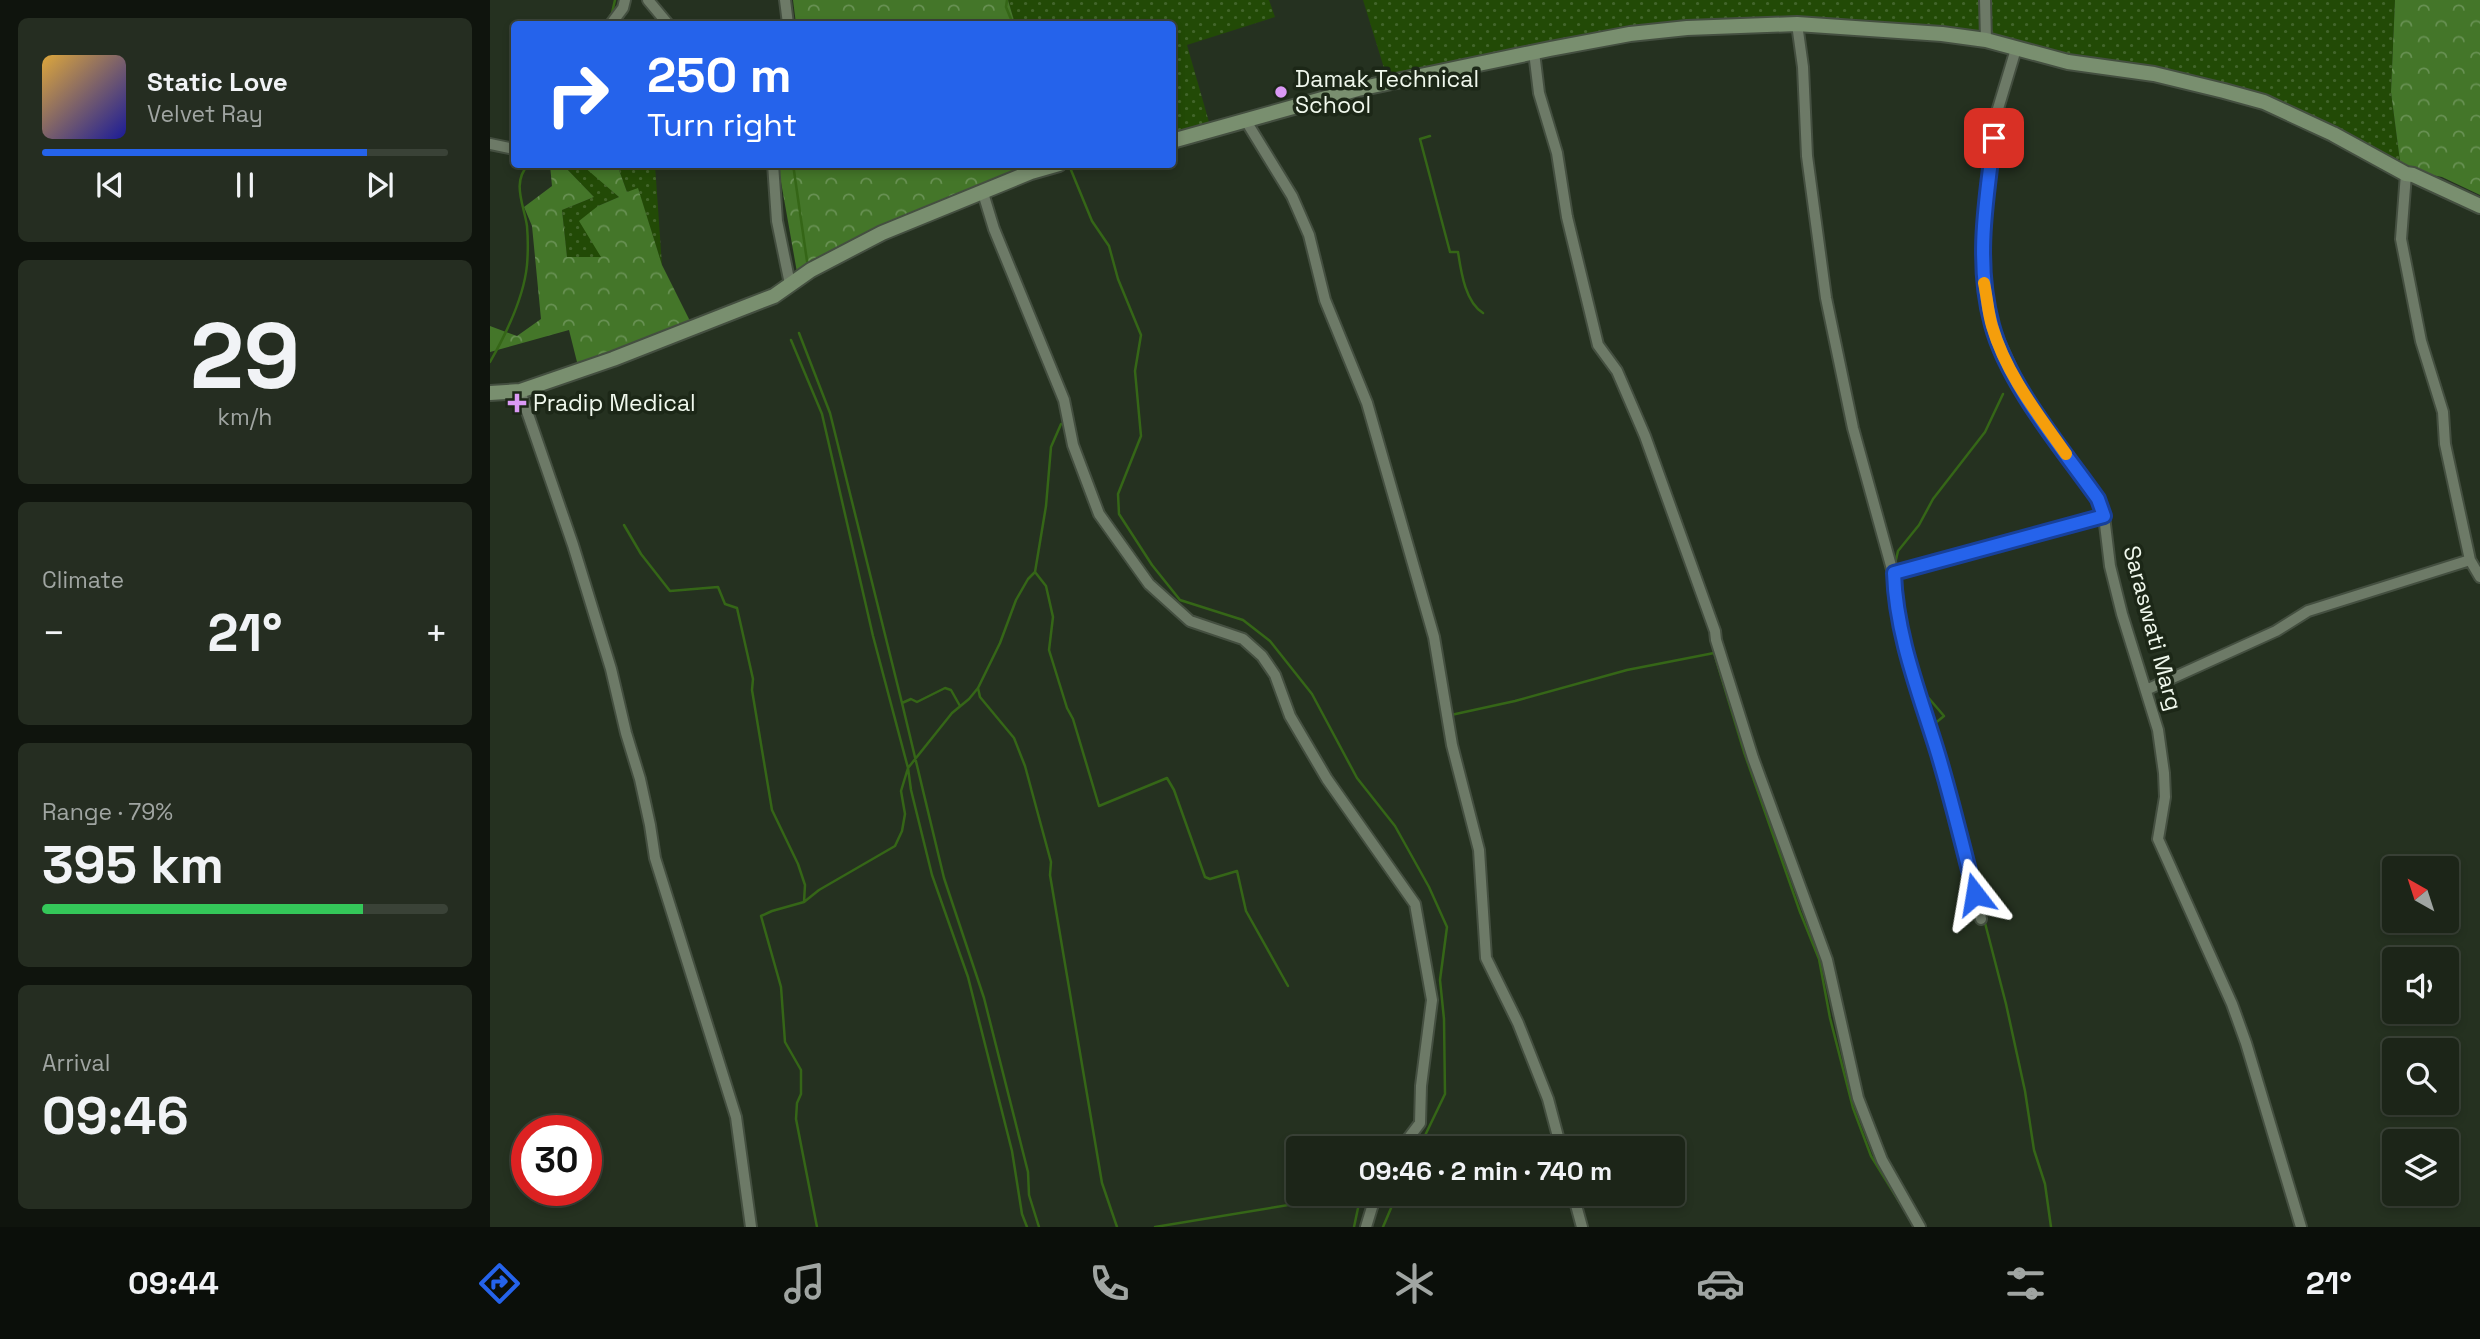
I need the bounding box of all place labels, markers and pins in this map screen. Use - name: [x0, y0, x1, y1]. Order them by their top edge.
- place label: Damak Technical School: [1295, 64, 1479, 120]
- marker: Damak Technical School: [1273, 84, 1289, 100]
- pin: [1964, 108, 2024, 168]
- place label: Pradip Medical: [533, 388, 696, 418]
- marker: Pradip Medical: [507, 393, 527, 413]

